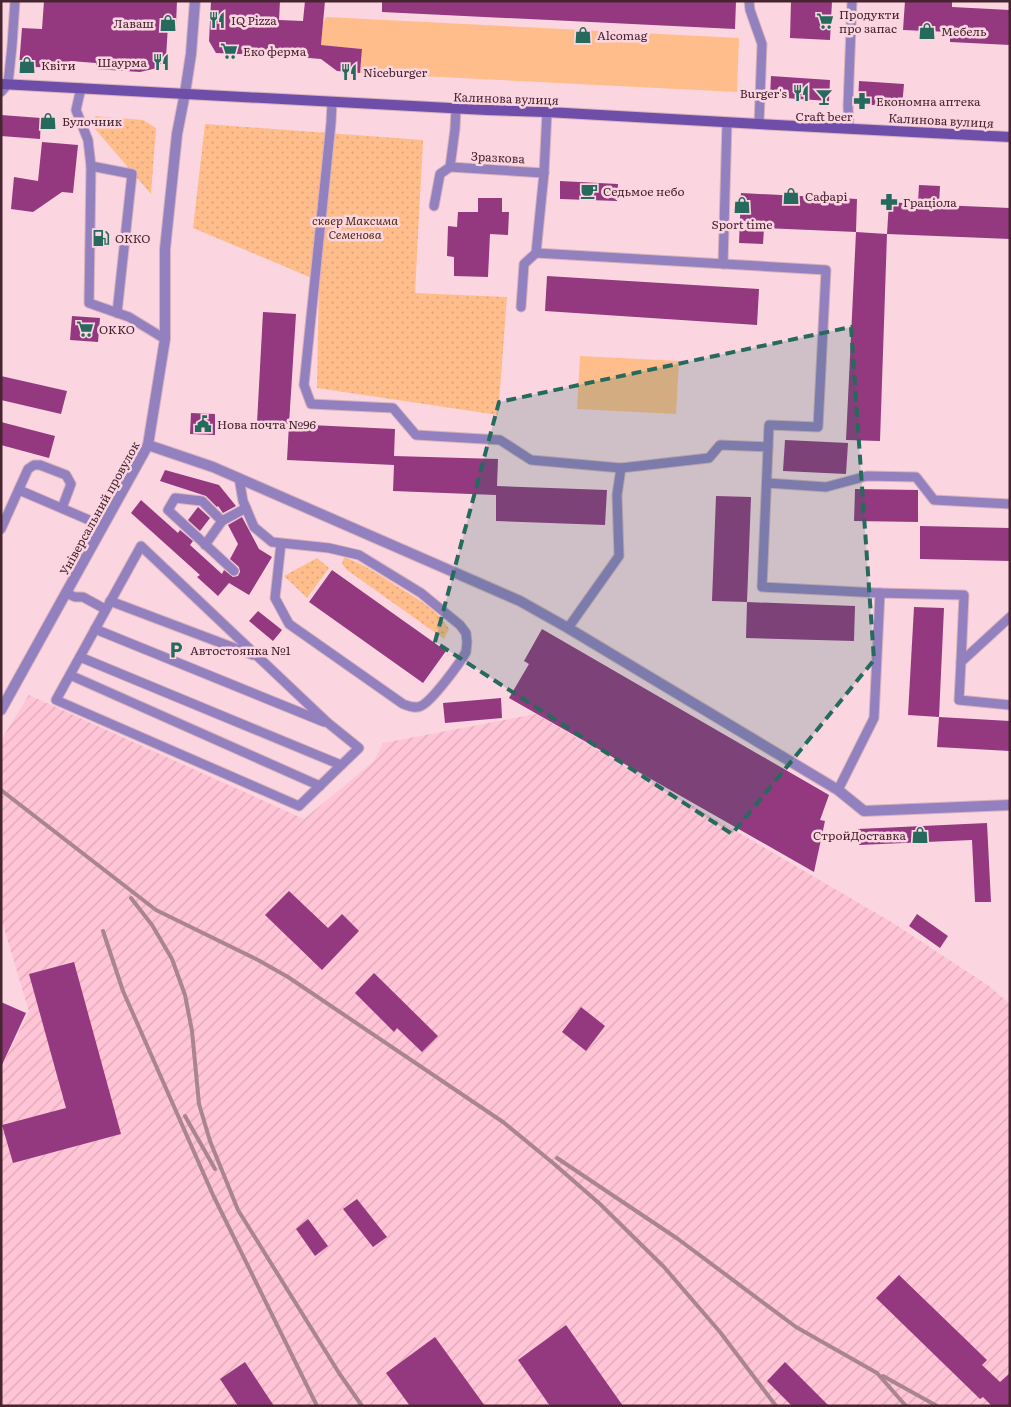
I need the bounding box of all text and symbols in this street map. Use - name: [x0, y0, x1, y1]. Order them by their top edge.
- place label: Продукти про запас: [839, 5, 900, 37]
- restaurant icon: IQ Pizza: [207, 10, 227, 30]
- place label: IQ Pizza: [231, 11, 277, 29]
- supermarket icon: Продукти про запас: [815, 11, 835, 31]
- shop icon: Лаваш: [158, 13, 178, 33]
- place label: Лаваш: [114, 14, 154, 32]
- shop icon: Мебель: [917, 21, 937, 41]
- place label: Мебель: [941, 22, 987, 40]
- shop icon: Alcomag: [573, 25, 593, 45]
- place label: Alcomag: [597, 26, 648, 44]
- supermarket icon: Еко ферма: [219, 41, 239, 61]
- place label: Еко ферма: [243, 42, 307, 60]
- restaurant icon: Шаурма: [151, 52, 171, 72]
- place label: Шаурма: [97, 53, 148, 71]
- shop icon: Квіти: [17, 55, 37, 75]
- place label: Квіти: [41, 56, 76, 74]
- restaurant icon: Niceburger: [339, 62, 359, 82]
- place label: Niceburger: [363, 63, 428, 81]
- restaurant icon: Burger's: [791, 83, 811, 103]
- place label: Burger's: [740, 84, 788, 102]
- street label: Калинова вулиця: [453, 87, 559, 109]
- bar icon: Craft beer: [814, 87, 834, 107]
- pharmacy icon: Економна аптека: [852, 91, 872, 111]
- place label: Економна аптека: [876, 92, 981, 110]
- place label: Craft beer: [795, 107, 853, 125]
- street label: Калинова вулиця: [888, 108, 994, 132]
- shop icon: Булочник: [38, 111, 58, 131]
- place label: Булочник: [62, 112, 122, 130]
- street label: Зразкова: [471, 147, 526, 167]
- cafe icon: Седьмое небо: [579, 181, 599, 201]
- place label: Седьмое небо: [603, 182, 684, 200]
- shop icon: Сафарі: [781, 186, 801, 206]
- place label: Сафарі: [805, 187, 847, 205]
- pharmacy icon: Граціола: [879, 192, 899, 212]
- place label: Граціола: [903, 193, 957, 211]
- shop icon: Sport time: [732, 195, 752, 215]
- park label: сквер Максима Семенова: [312, 211, 398, 243]
- place label: Sport time: [711, 215, 773, 233]
- fuel station icon: ОККО: [91, 228, 111, 248]
- place label: ОККО: [115, 229, 150, 247]
- supermarket icon: OKKO: [75, 319, 95, 339]
- place label: OKKO: [99, 320, 135, 338]
- public building icon: Нова почта №96: [193, 414, 213, 434]
- place label: Нова почта №96: [217, 415, 317, 433]
- street label: Універсальний провулок: [55, 438, 143, 578]
- parking icon: Автостоянка №1: [166, 640, 186, 660]
- place label: Автостоянка №1: [190, 641, 291, 659]
- shop icon: СтройДоставка: [910, 825, 930, 845]
- place label: СтройДоставка: [813, 826, 907, 844]

